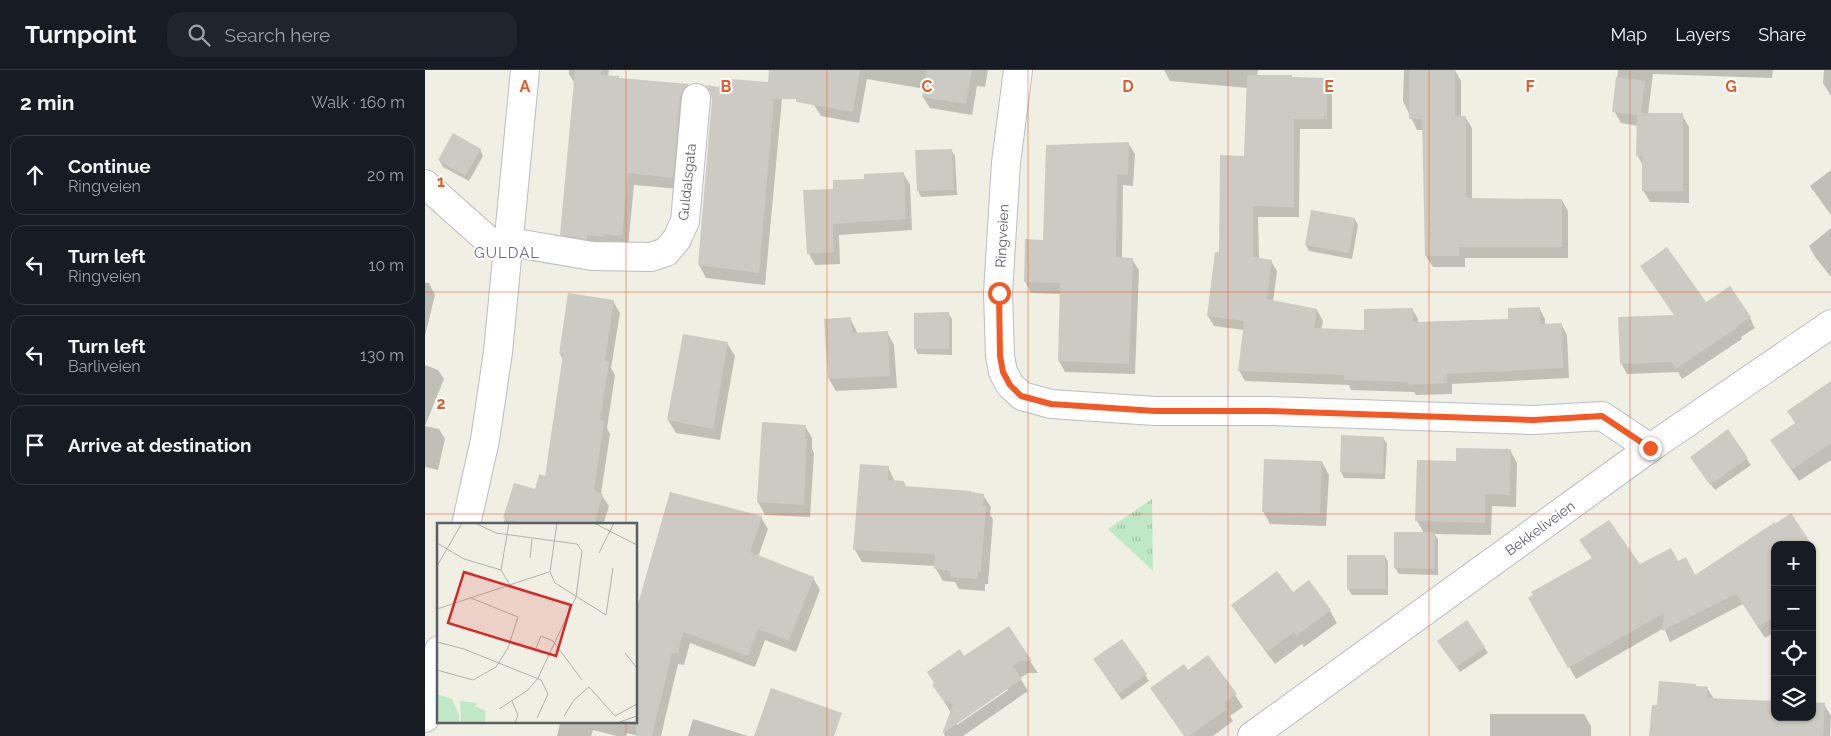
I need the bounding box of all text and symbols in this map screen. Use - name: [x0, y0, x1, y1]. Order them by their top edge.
- search box: [167, 12, 517, 57]
- text: Turnpoint: [25, 20, 137, 49]
- icon: search: [185, 21, 213, 49]
- text: Search here: [225, 24, 330, 46]
- text: Map: [1611, 24, 1647, 45]
- text: Layers: [1675, 24, 1730, 45]
- text: Share: [1758, 24, 1806, 45]
- text: A: [520, 77, 531, 96]
- text: B: [721, 77, 732, 96]
- text: C: [922, 77, 933, 96]
- text: D: [1122, 77, 1134, 96]
- text: E: [1324, 77, 1334, 96]
- text: F: [1525, 77, 1535, 96]
- text: G: [1725, 77, 1737, 96]
- text: 2 min: [20, 90, 74, 115]
- text: Walk · 160 m: [311, 93, 405, 112]
- street label: Guldalsgata: [675, 143, 699, 221]
- text: Continue: [68, 155, 151, 177]
- icon: ahead: [21, 161, 49, 189]
- text: 20 m: [367, 166, 404, 185]
- text: 1: [437, 172, 445, 191]
- text: Ringveien: [68, 177, 141, 196]
- street label: Ringveien: [992, 204, 1012, 268]
- district label: GULDAL: [474, 244, 540, 262]
- text: Turn left: [68, 245, 145, 267]
- icon: left: [21, 251, 49, 279]
- text: 10 m: [369, 256, 404, 275]
- text: Ringveien: [68, 267, 141, 286]
- route start: [988, 282, 1011, 305]
- text: Turn left: [68, 335, 145, 357]
- icon: left: [21, 341, 49, 369]
- text: 130 m: [360, 346, 404, 365]
- text: Barliveien: [68, 357, 141, 376]
- text: 2: [436, 394, 446, 413]
- icon: arrive: [21, 431, 49, 459]
- text: Arrive at destination: [68, 434, 252, 456]
- route end: [1639, 437, 1662, 460]
- street label: Bekkeliveien: [1502, 497, 1578, 559]
- inset map: [437, 523, 637, 724]
- map controls: [1771, 541, 1816, 721]
- button: +: [1771, 541, 1816, 586]
- button: −: [1771, 586, 1816, 631]
- button: locate: [1771, 631, 1816, 676]
- button: layers: [1771, 676, 1816, 721]

